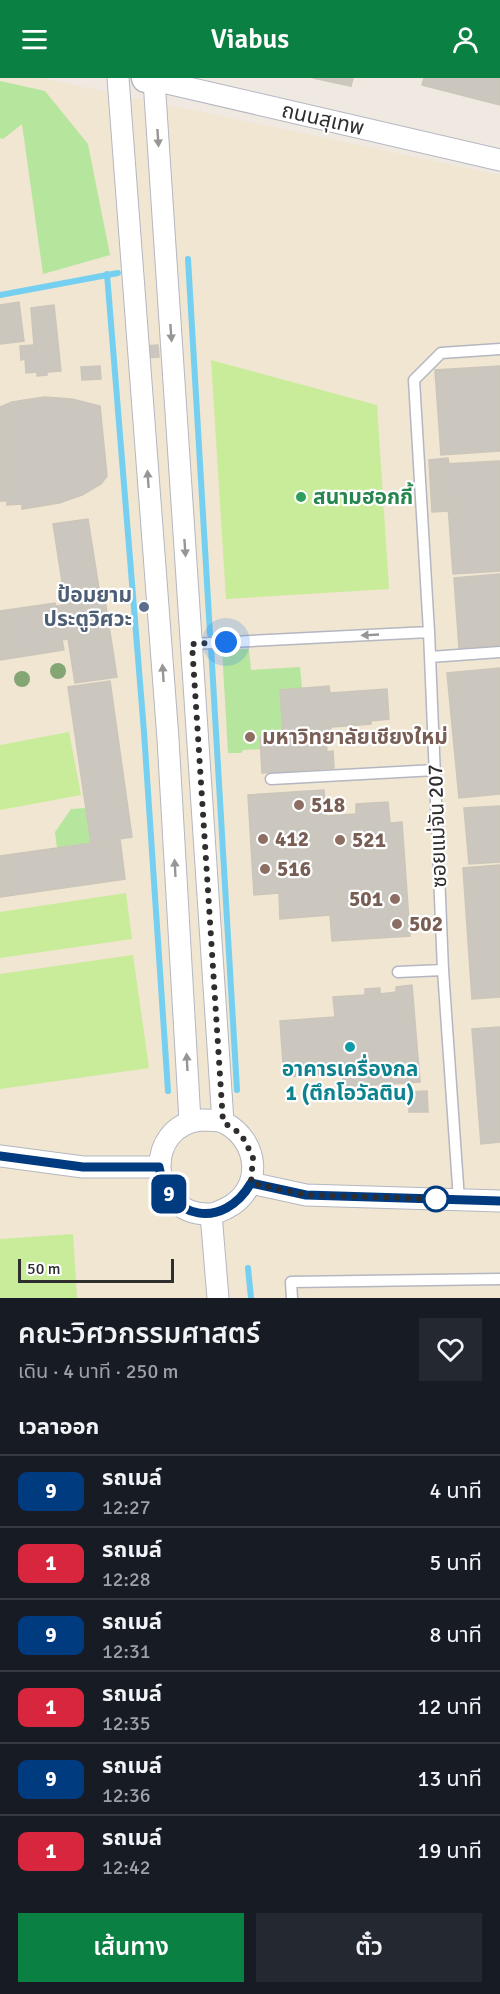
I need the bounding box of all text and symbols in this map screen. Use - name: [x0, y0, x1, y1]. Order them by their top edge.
- icon: menu: [18, 23, 51, 56]
- text: Viabus: [211, 23, 289, 56]
- icon: person: [449, 23, 482, 56]
- street label: ถนนสุเทพ: [279, 97, 367, 141]
- one-way arrow: [153, 129, 163, 148]
- one-way arrow: [166, 323, 176, 342]
- one-way arrow: [143, 469, 152, 488]
- place label: สนามฮอกกี้: [313, 482, 414, 510]
- marker: สนามฮอกกี้: [294, 490, 308, 504]
- one-way arrow: [181, 539, 190, 558]
- place label: ป้อมยาม ประตูวิศวะ: [44, 582, 132, 632]
- marker: ป้อมยาม ประตูวิศวะ: [137, 600, 151, 614]
- your location: [211, 627, 241, 657]
- one-way arrow: [361, 630, 380, 639]
- one-way arrow: [158, 664, 167, 683]
- place label: มหาวิทยาลัยเชียงใหม่: [262, 724, 448, 750]
- marker: มหาวิทยาลัยเชียงใหม่: [243, 730, 257, 744]
- street label: ซอยแม่จัน 207: [422, 764, 452, 888]
- place label: 518: [311, 792, 345, 818]
- marker: 518: [292, 798, 306, 812]
- place label: 412: [275, 826, 309, 852]
- place label: 521: [352, 827, 386, 853]
- marker: 412: [256, 832, 270, 846]
- marker: 521: [333, 833, 347, 847]
- place label: 516: [277, 856, 311, 882]
- one-way arrow: [171, 858, 180, 877]
- marker: 516: [258, 862, 272, 876]
- place label: 501: [349, 886, 383, 912]
- marker: 501: [388, 892, 402, 906]
- place label: 502: [409, 911, 443, 937]
- marker: 502: [390, 917, 404, 931]
- marker: อาคารเครื่องกล 1 (ตึกโอวัลติน): [343, 1040, 357, 1054]
- one-way arrow: [182, 1053, 192, 1072]
- place label: อาคารเครื่องกล 1 (ตึกโอวัลติน): [282, 1054, 418, 1106]
- line badge: 9: [150, 1174, 189, 1214]
- text: 9: [163, 1181, 175, 1207]
- unlabelled marker: [423, 1186, 449, 1212]
- scale bar: [18, 1256, 174, 1284]
- text: 50 m: [27, 1259, 61, 1279]
- text: คณะวิศวกรรมศาสตร์: [18, 1317, 260, 1351]
- button: heart: [419, 1318, 482, 1381]
- text: เดิน · 4 นาที · 250 m: [18, 1359, 179, 1384]
- text: เวลาออก: [18, 1413, 99, 1440]
- text: รถเมล์: [102, 1464, 162, 1491]
- text: 4 นาที: [429, 1477, 482, 1504]
- text: 9: [45, 1478, 57, 1504]
- text: 12:27: [102, 1495, 151, 1520]
- text: รถเมล์: [102, 1536, 162, 1563]
- text: 5 นาที: [429, 1549, 482, 1576]
- text: 1: [45, 1550, 57, 1576]
- text: 12:28: [102, 1567, 151, 1592]
- text: รถเมล์: [102, 1608, 162, 1635]
- text: 8 นาที: [429, 1621, 482, 1648]
- text: 9: [45, 1622, 57, 1648]
- text: 12:31: [102, 1639, 151, 1664]
- text: รถเมล์: [102, 1680, 162, 1707]
- text: 12 นาที: [418, 1693, 482, 1720]
- text: 1: [45, 1694, 57, 1720]
- text: 12:35: [102, 1711, 151, 1736]
- text: รถเมล์: [102, 1752, 162, 1779]
- text: 13 นาที: [418, 1765, 482, 1792]
- text: 9: [45, 1766, 57, 1792]
- text: 12:36: [102, 1783, 151, 1808]
- text: รถเมล์: [102, 1824, 162, 1851]
- text: 19 นาที: [418, 1837, 482, 1864]
- text: 1: [45, 1838, 57, 1864]
- text: 12:42: [102, 1855, 151, 1880]
- button: เส้นทาง: [18, 1913, 244, 1982]
- button: ตั๋ว: [256, 1913, 482, 1982]

